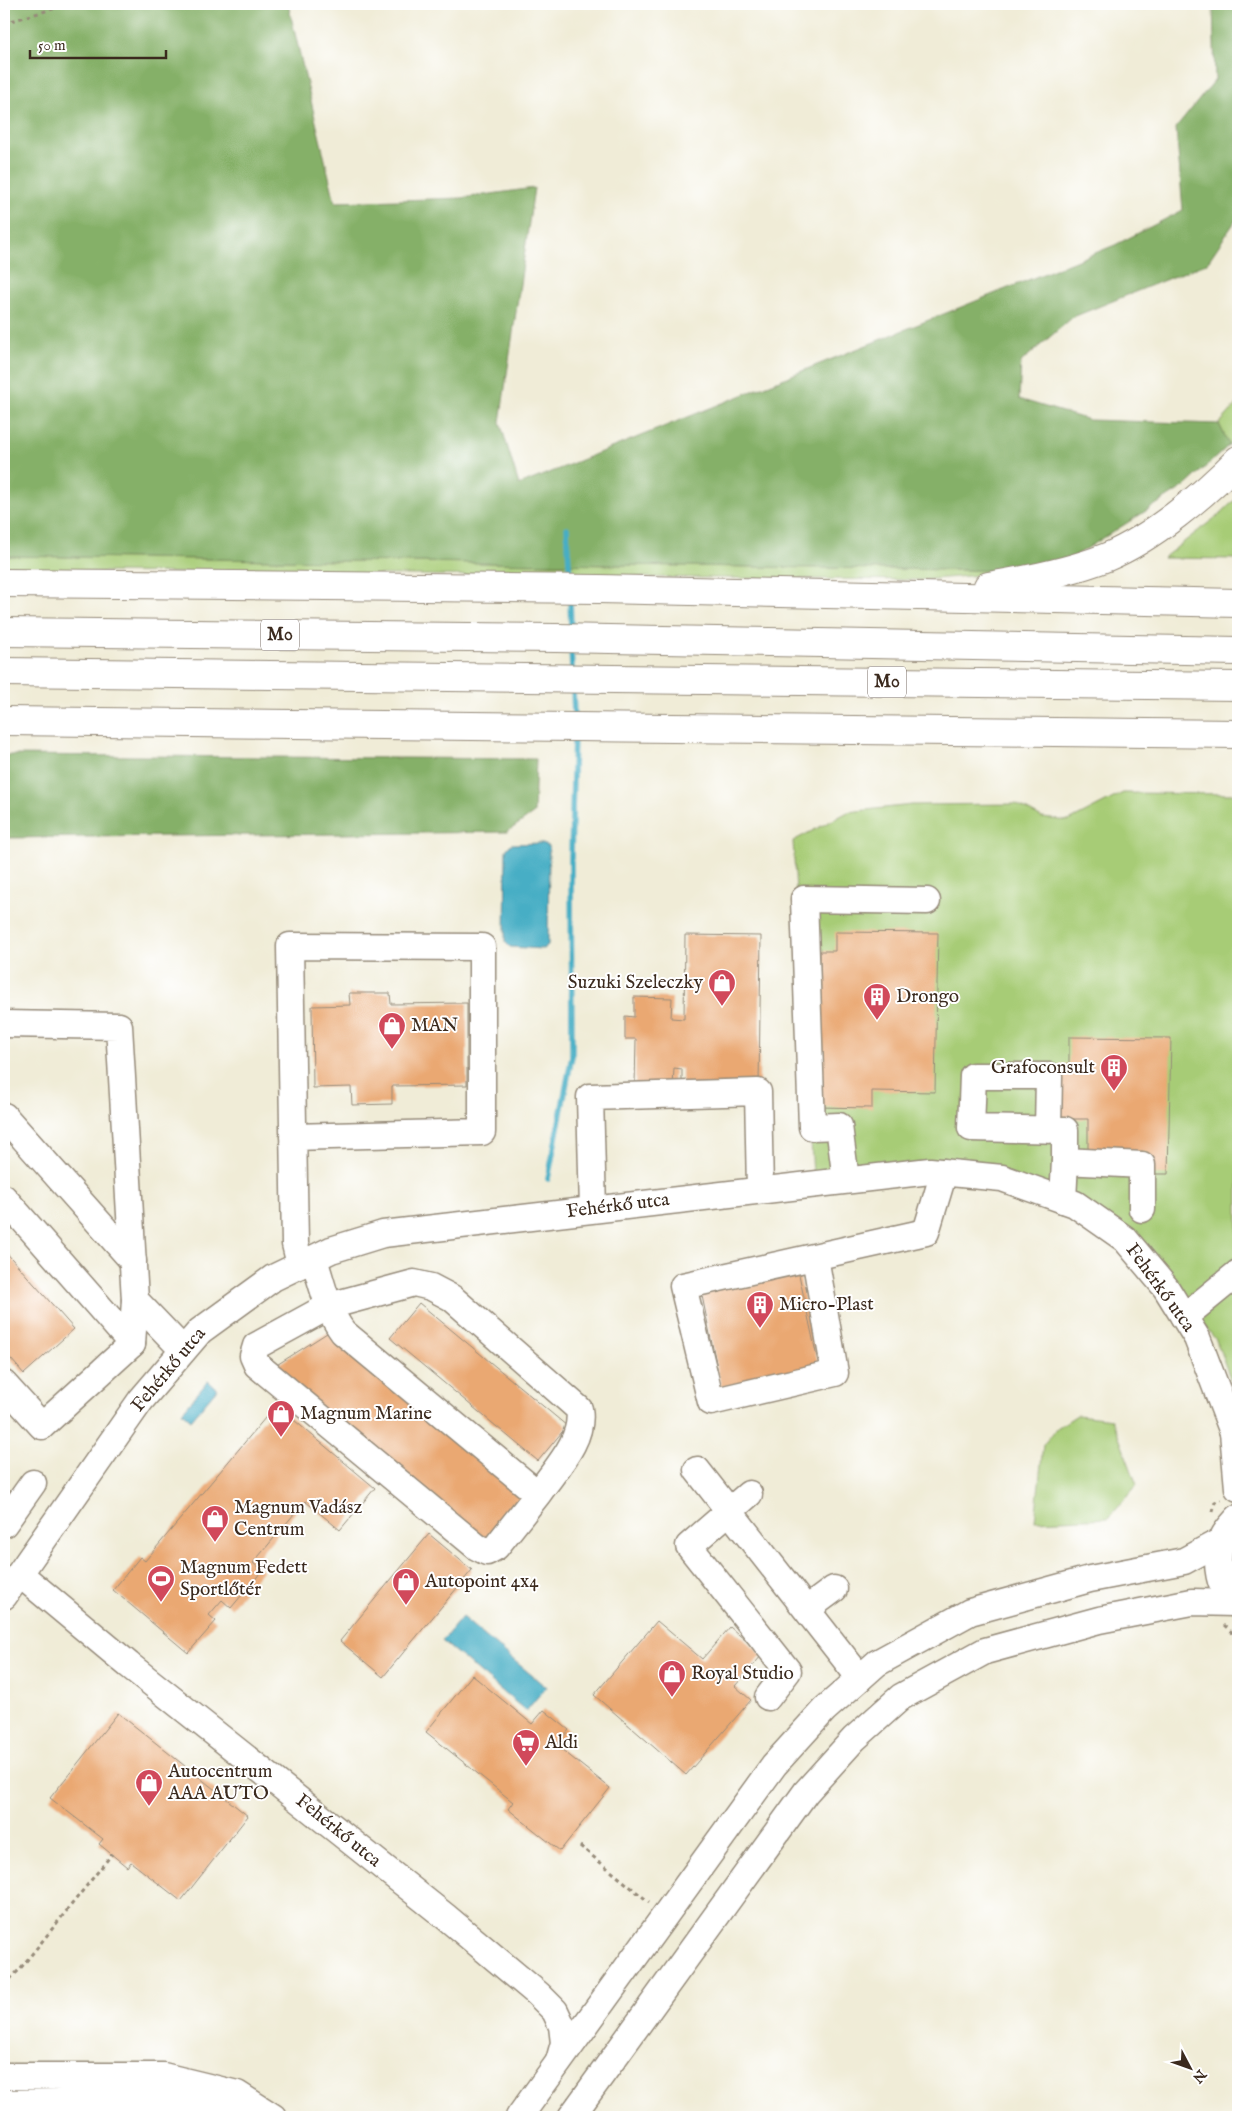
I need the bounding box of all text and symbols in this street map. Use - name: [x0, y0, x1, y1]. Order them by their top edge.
- scale bar: [30, 28, 166, 60]
- text: 50 m: [38, 36, 66, 55]
- road number: M0: [261, 620, 299, 650]
- road number: M0: [868, 666, 906, 698]
- shop icon: Suzuki Szeleczky: [707, 968, 737, 1007]
- place label: Suzuki Szeleczky: [568, 971, 704, 995]
- building icon: Drongo: [862, 982, 892, 1021]
- place label: Drongo: [896, 985, 959, 1009]
- shop icon: MAN: [377, 1011, 407, 1050]
- place label: MAN: [411, 1014, 458, 1038]
- building icon: Grafoconsult: [1099, 1053, 1129, 1092]
- place label: Grafoconsult: [991, 1056, 1095, 1080]
- street label: Fehérkő utca: [565, 1188, 672, 1224]
- street label: Fehérkő utca: [1120, 1239, 1201, 1338]
- building icon: Micro-Plast: [745, 1290, 775, 1329]
- place label: Micro-Plast: [779, 1293, 874, 1317]
- street label: Fehérkő utca: [127, 1322, 212, 1417]
- shop icon: Magnum Marine: [266, 1399, 296, 1438]
- place label: Magnum Marine: [300, 1402, 432, 1426]
- place label: Magnum Vadász Centrum: [234, 1496, 363, 1542]
- shop icon: Magnum Vadász Centrum: [200, 1504, 230, 1543]
- place label: Magnum Fedett Sportlőtér: [180, 1556, 308, 1602]
- sports icon: Magnum Fedett Sportlőtér: [146, 1564, 176, 1603]
- shop icon: Autopoint 4x4: [391, 1567, 421, 1606]
- place label: Autopoint 4x4: [424, 1570, 539, 1594]
- shop icon: Royal Studio: [657, 1659, 687, 1698]
- place label: Royal Studio: [691, 1662, 794, 1686]
- supermarket icon: Aldi: [511, 1728, 541, 1767]
- place label: Aldi: [544, 1731, 578, 1755]
- place label: Autocentrum AAA AUTO: [167, 1760, 273, 1806]
- shop icon: Autocentrum AAA AUTO: [134, 1768, 164, 1807]
- street label: Fehérkő utca: [290, 1789, 386, 1873]
- north arrow: [1164, 2044, 1214, 2094]
- text: N: [1188, 2065, 1210, 2086]

